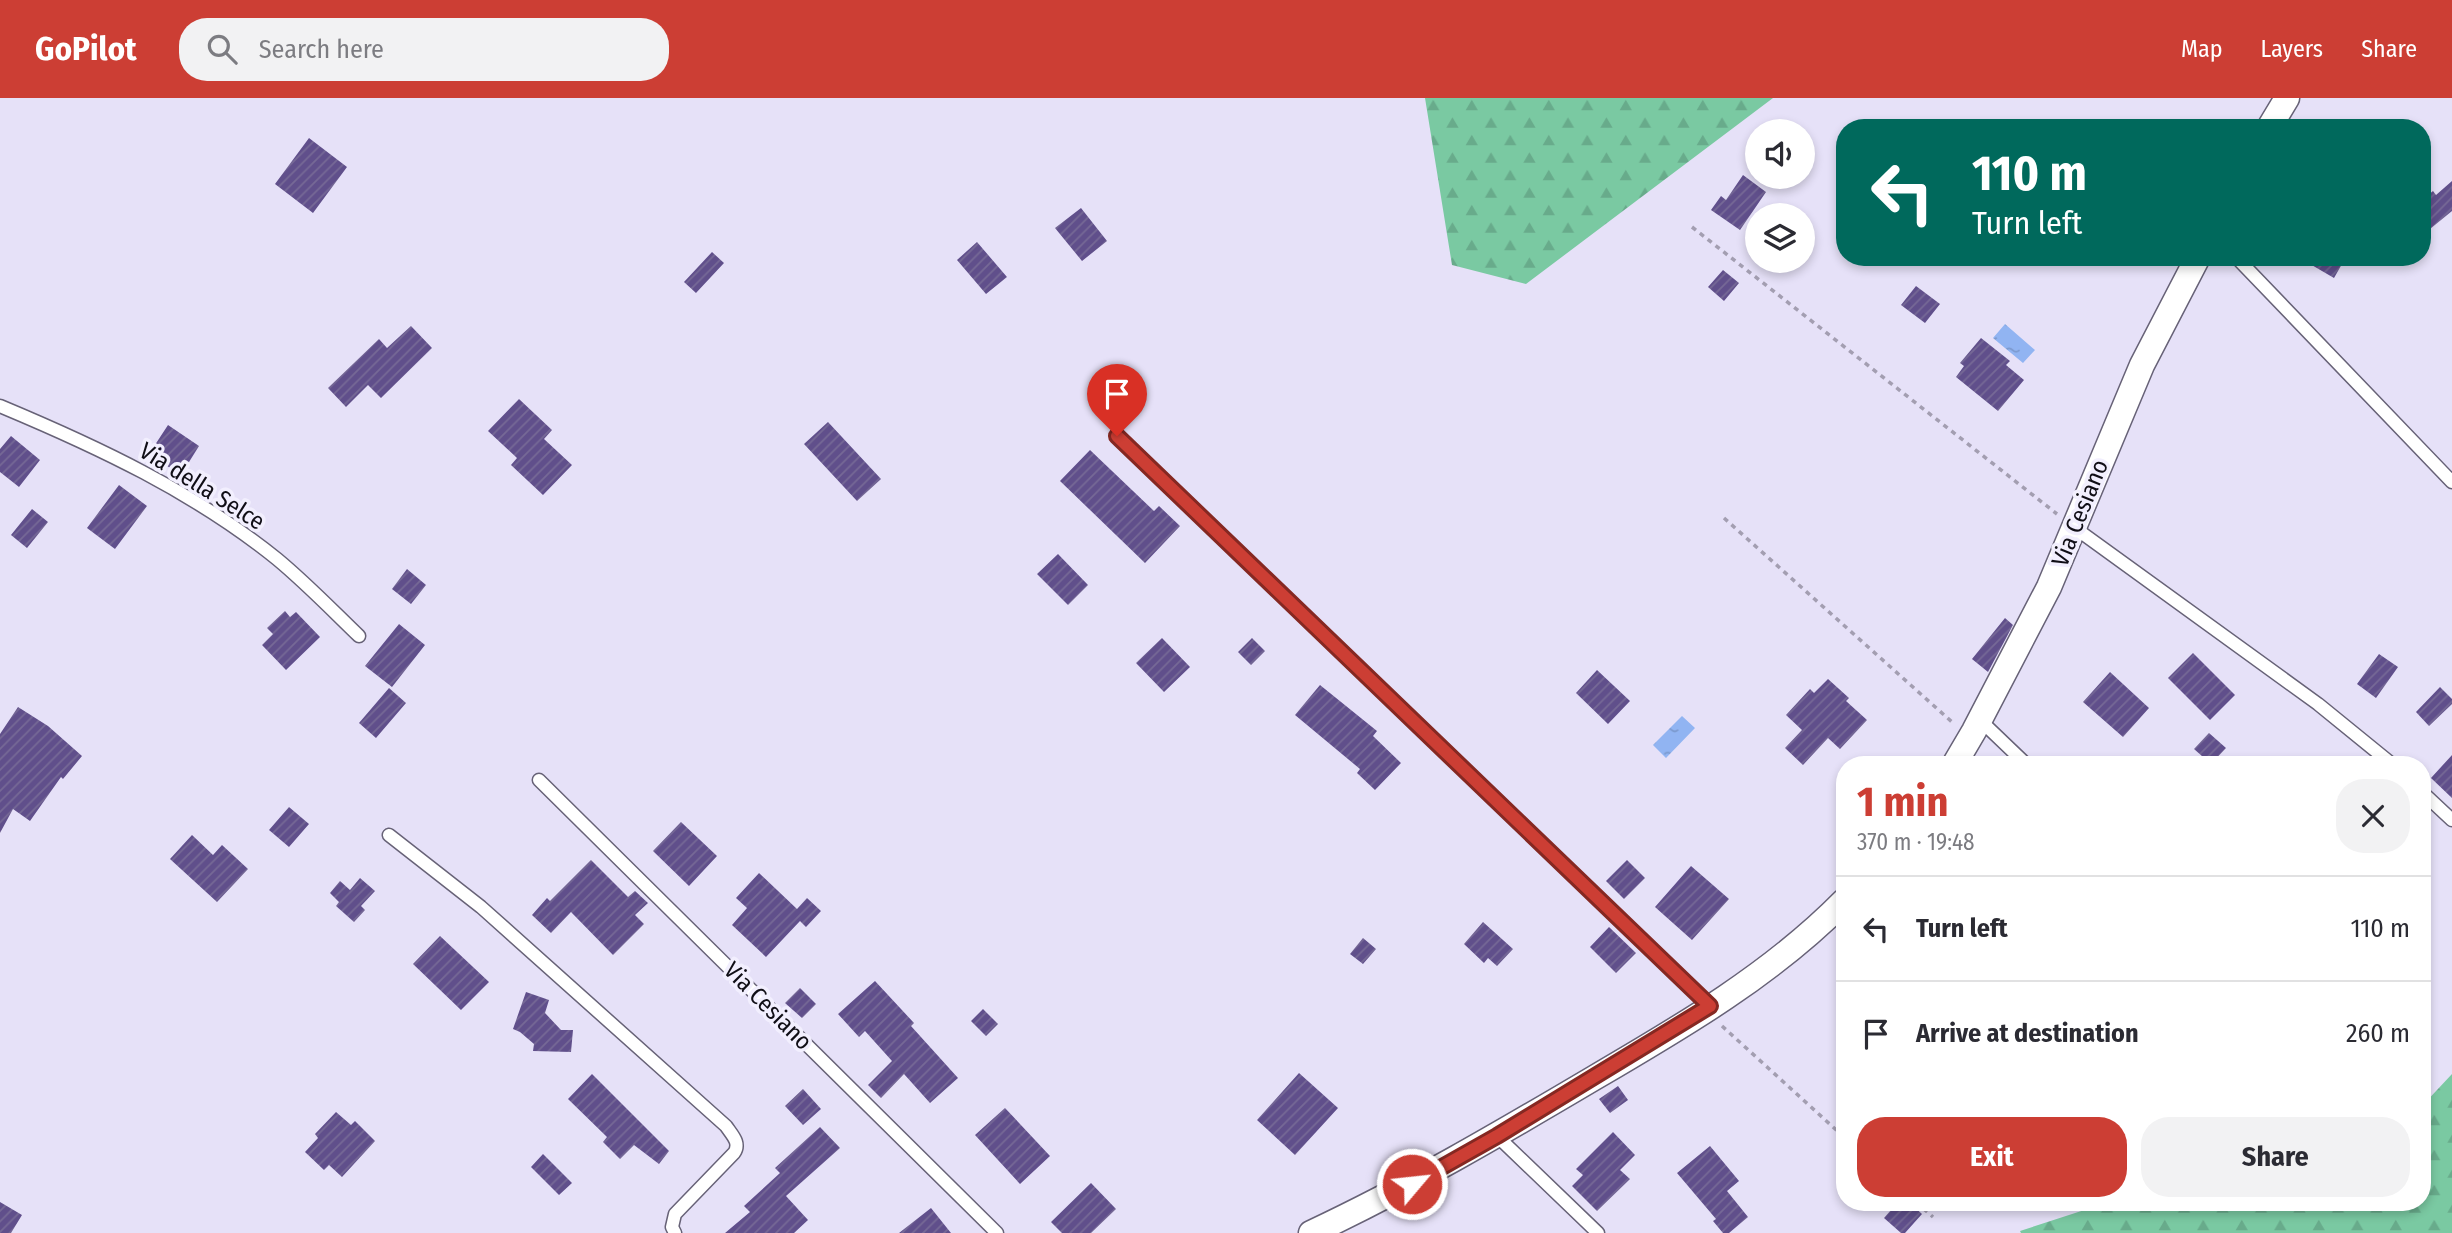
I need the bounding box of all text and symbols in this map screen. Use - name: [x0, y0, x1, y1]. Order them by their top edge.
- search box: [179, 18, 669, 81]
- text: GoPilot: [35, 29, 137, 69]
- icon: search: [203, 30, 241, 68]
- text: Search here: [259, 34, 384, 65]
- text: Map: [2181, 35, 2223, 63]
- text: Layers: [2261, 35, 2323, 63]
- text: Share: [2361, 35, 2417, 63]
- map controls: [1745, 119, 1815, 273]
- button: sound: [1745, 119, 1815, 189]
- text: 110 m: [1972, 144, 2087, 203]
- icon: left: [1857, 147, 1948, 238]
- button: layers: [1745, 203, 1815, 273]
- text: Turn left: [1972, 204, 2082, 242]
- pin: [1087, 364, 1147, 436]
- icon: arrive: [1098, 375, 1136, 413]
- street label: Via della Selce: [134, 437, 270, 535]
- street label: Via Cesiano: [2046, 456, 2114, 570]
- text: 1 min: [1857, 777, 1948, 827]
- button: close: [2336, 779, 2410, 853]
- text: 370 m · 19:48: [1857, 828, 1975, 856]
- icon: left: [1857, 910, 1895, 948]
- text: Turn left: [1916, 913, 2008, 944]
- text: 110 m: [2350, 913, 2410, 944]
- street label: Via Cesiano: [718, 956, 818, 1056]
- icon: arrive: [1857, 1015, 1895, 1053]
- text: Arrive at destination: [1916, 1018, 2139, 1049]
- text: 260 m: [2346, 1018, 2410, 1049]
- button: Exit: [1857, 1117, 2127, 1197]
- button: Share: [2141, 1117, 2410, 1197]
- position arrow: [1375, 1147, 1449, 1221]

